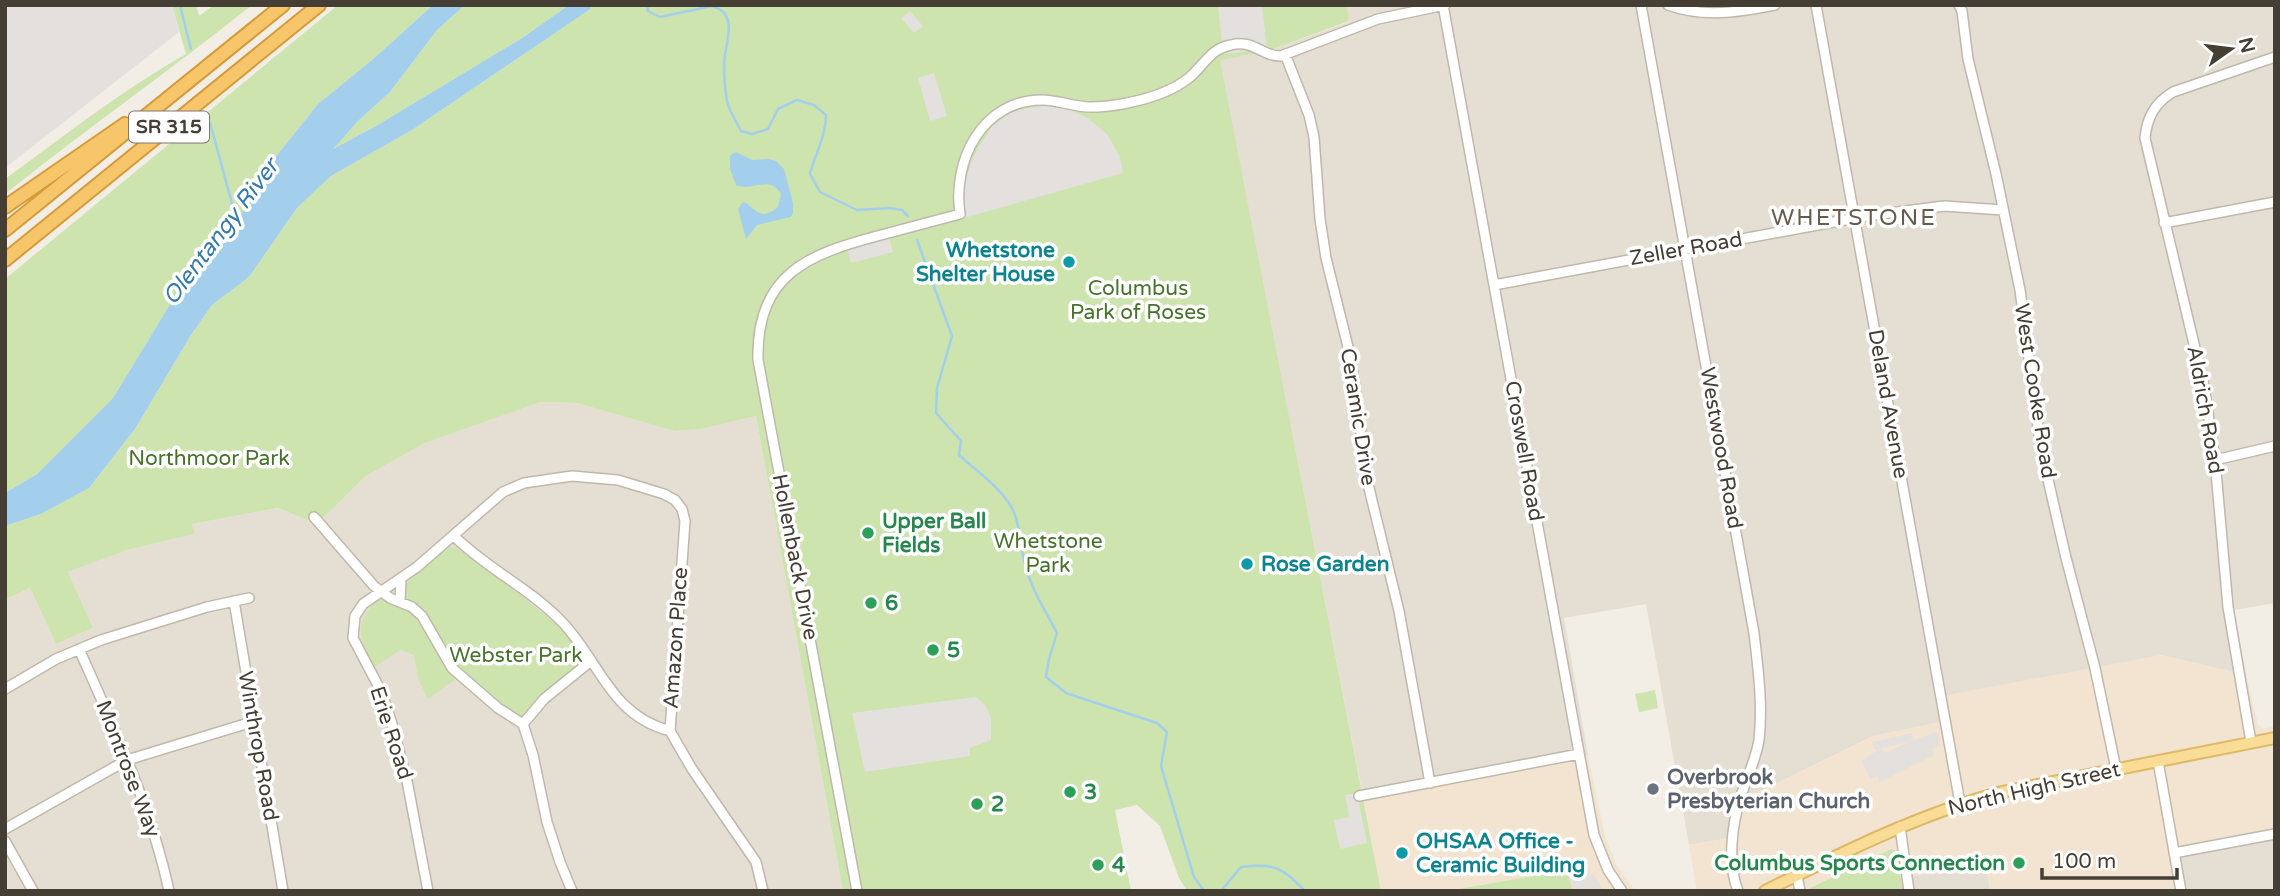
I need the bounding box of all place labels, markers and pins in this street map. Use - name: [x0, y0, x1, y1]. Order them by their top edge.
- place label: Whetstone Shelter House: [916, 238, 1055, 287]
- marker: Whetstone Shelter House: [1061, 254, 1077, 270]
- place label: Upper Ball Fields: [882, 509, 986, 558]
- marker: Upper Ball Fields: [860, 525, 876, 541]
- place label: Rose Garden: [1261, 552, 1390, 577]
- marker: Rose Garden: [1239, 556, 1255, 572]
- place label: 6: [885, 591, 898, 616]
- marker: 6: [863, 595, 879, 611]
- place label: 5: [947, 638, 960, 663]
- marker: 5: [925, 642, 941, 658]
- place label: Overbrook Presbyterian Church: [1667, 765, 1870, 814]
- place label: 3: [1084, 780, 1097, 805]
- marker: Overbrook Presbyterian Church: [1645, 781, 1661, 797]
- marker: 3: [1062, 784, 1078, 800]
- place label: 2: [991, 792, 1004, 817]
- marker: 2: [969, 796, 985, 812]
- place label: OHSAA Office - Ceramic Building: [1416, 829, 1585, 878]
- marker: OHSAA Office - Ceramic Building: [1394, 845, 1410, 861]
- place label: Columbus Sports Connection: [1714, 851, 2005, 876]
- place label: 4: [1112, 853, 1125, 878]
- marker: Columbus Sports Connection: [2011, 855, 2027, 871]
- marker: 4: [1090, 857, 1106, 873]

